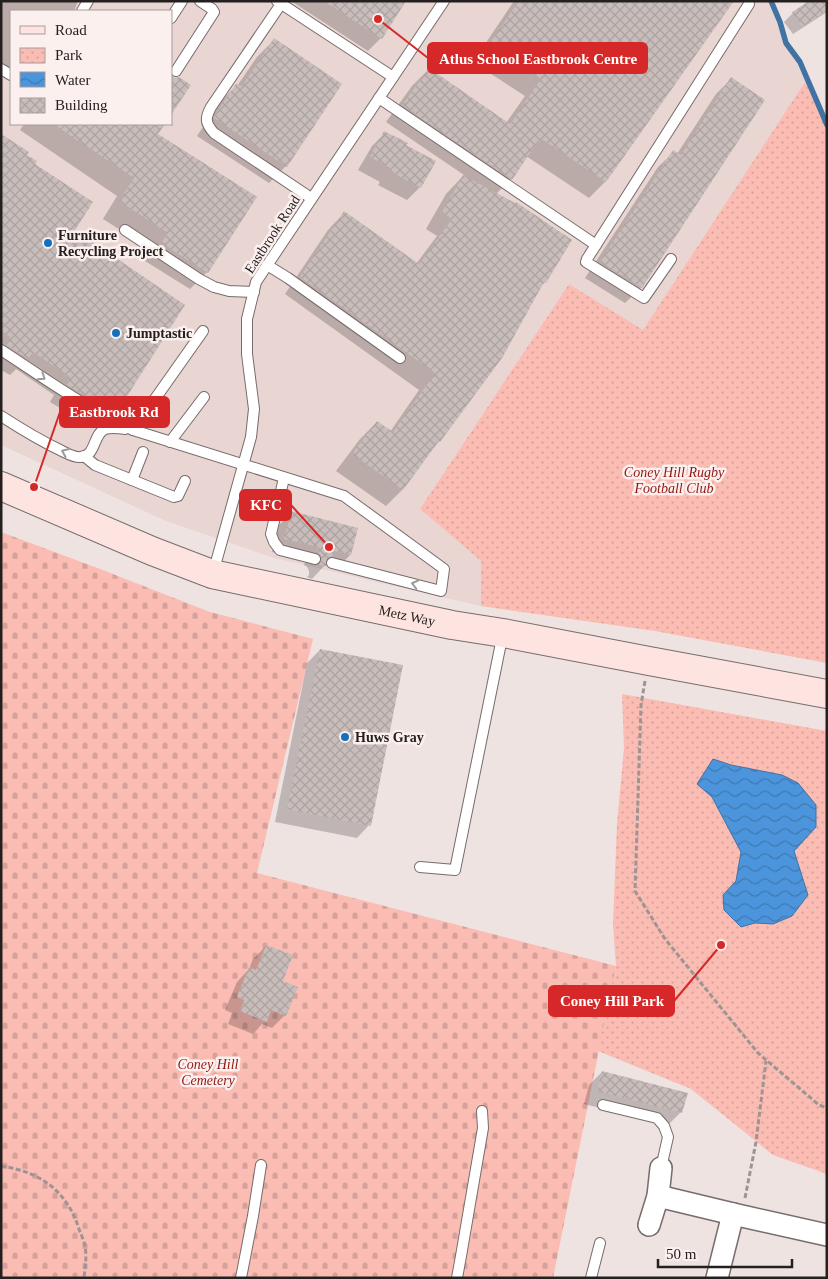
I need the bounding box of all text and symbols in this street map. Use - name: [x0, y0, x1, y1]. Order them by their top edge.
- legend: [10, 10, 172, 125]
- text: Road: [55, 22, 87, 38]
- callout: Atlus School Eastbrook Centre: [428, 43, 647, 73]
- text: Park: [55, 47, 83, 63]
- text: Atlus School Eastbrook Centre: [439, 51, 637, 67]
- text: Water: [55, 72, 90, 88]
- text: Building: [55, 97, 108, 113]
- street label: Eastbrook Road: [242, 193, 303, 276]
- place label: Furniture Recycling Project: [58, 228, 163, 259]
- marker: Furniture Recycling Project: [42, 237, 54, 249]
- place label: Jumptastic: [126, 326, 192, 341]
- marker: Jumptastic: [110, 327, 122, 339]
- one-way arrow: [36, 371, 45, 380]
- callout: Eastbrook Rd: [60, 397, 169, 427]
- text: Eastbrook Rd: [69, 404, 159, 420]
- one-way arrow: [61, 448, 70, 459]
- park label: Coney Hill Rugby Football Club: [624, 465, 725, 496]
- callout: KFC: [240, 490, 291, 520]
- text: KFC: [250, 497, 282, 513]
- one-way arrow: [410, 579, 419, 590]
- street label: Metz Way: [377, 603, 436, 629]
- place label: Huws Gray: [355, 730, 424, 745]
- marker: Huws Gray: [339, 731, 351, 743]
- callout: Coney Hill Park: [549, 986, 674, 1016]
- text: Coney Hill Park: [560, 993, 665, 1009]
- park label: Coney Hill Cemetery: [177, 1057, 239, 1088]
- scale bar: [658, 1236, 792, 1268]
- text: 50 m: [666, 1246, 697, 1262]

